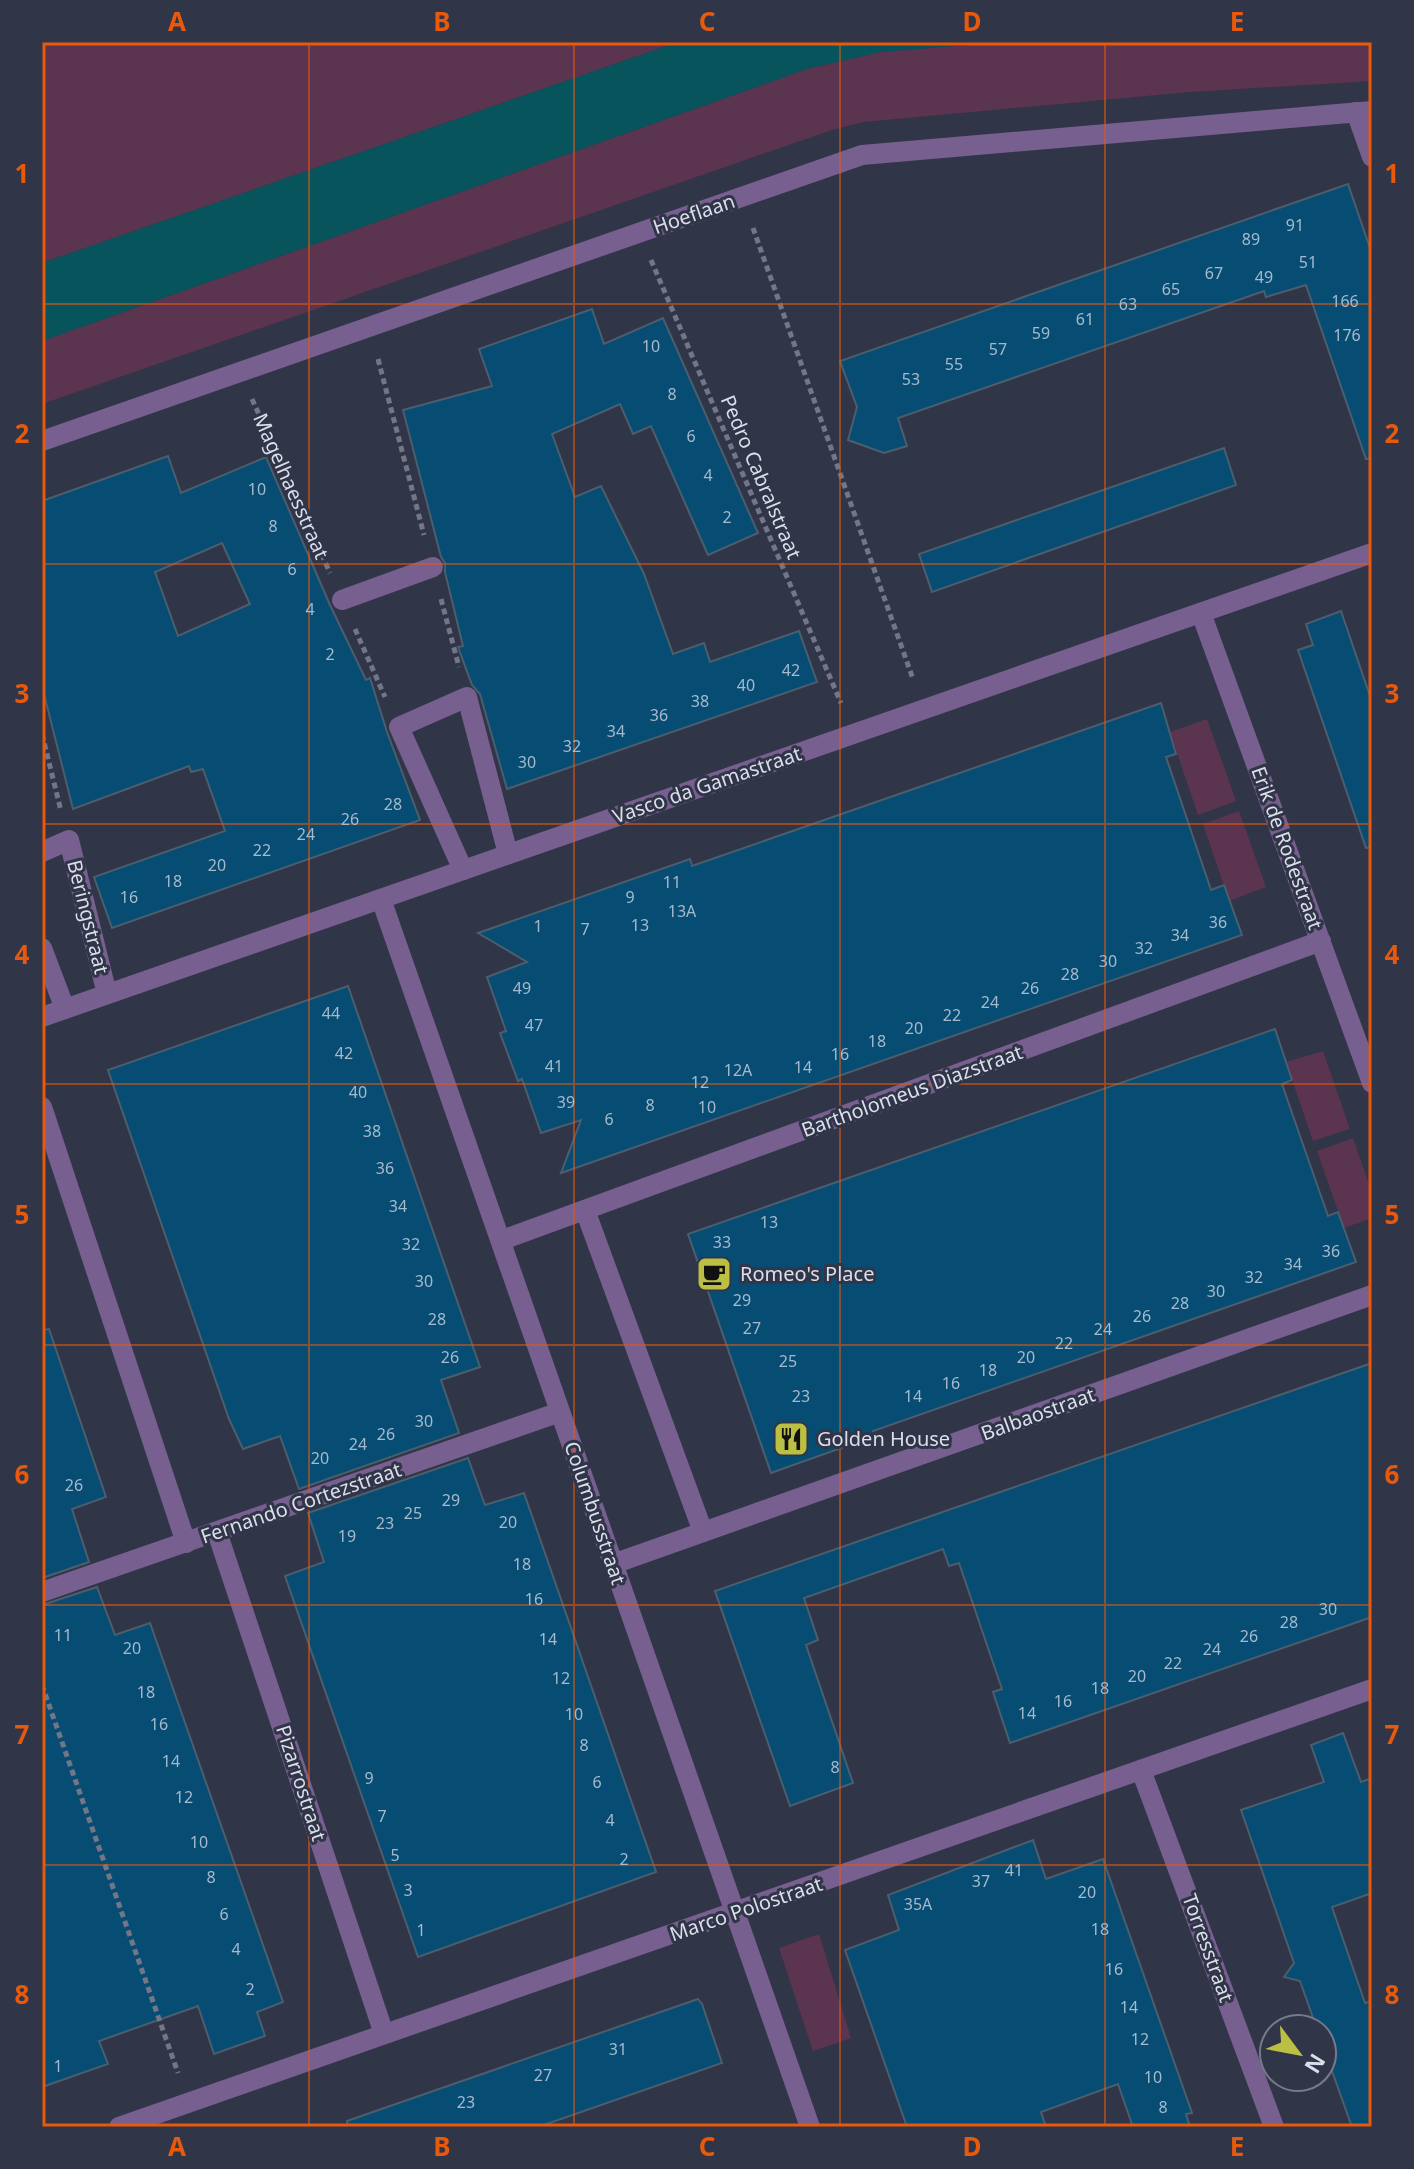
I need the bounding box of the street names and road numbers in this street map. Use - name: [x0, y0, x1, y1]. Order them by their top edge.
- street label: Hoeflaan: [649, 187, 738, 240]
- street label: Pedro Cabralstraat: [715, 391, 808, 563]
- street label: Magelhaesstraat: [247, 409, 336, 563]
- street label: Vasco da Gamastraat: [609, 740, 805, 830]
- street label: Erik de Rodestraat: [1245, 763, 1330, 933]
- street label: Beringstraat: [61, 857, 116, 977]
- street label: Bartholomeus Diazstraat: [798, 1038, 1026, 1143]
- street label: Balbaostraat: [977, 1380, 1099, 1447]
- street label: Columbusstraat: [558, 1438, 633, 1588]
- street label: Fernando Cortezstraat: [197, 1455, 405, 1550]
- street label: Pizarrostraat: [270, 1721, 333, 1844]
- street label: Marco Polostraat: [666, 1870, 826, 1947]
- street label: Torresstraat: [1176, 1890, 1241, 2006]

